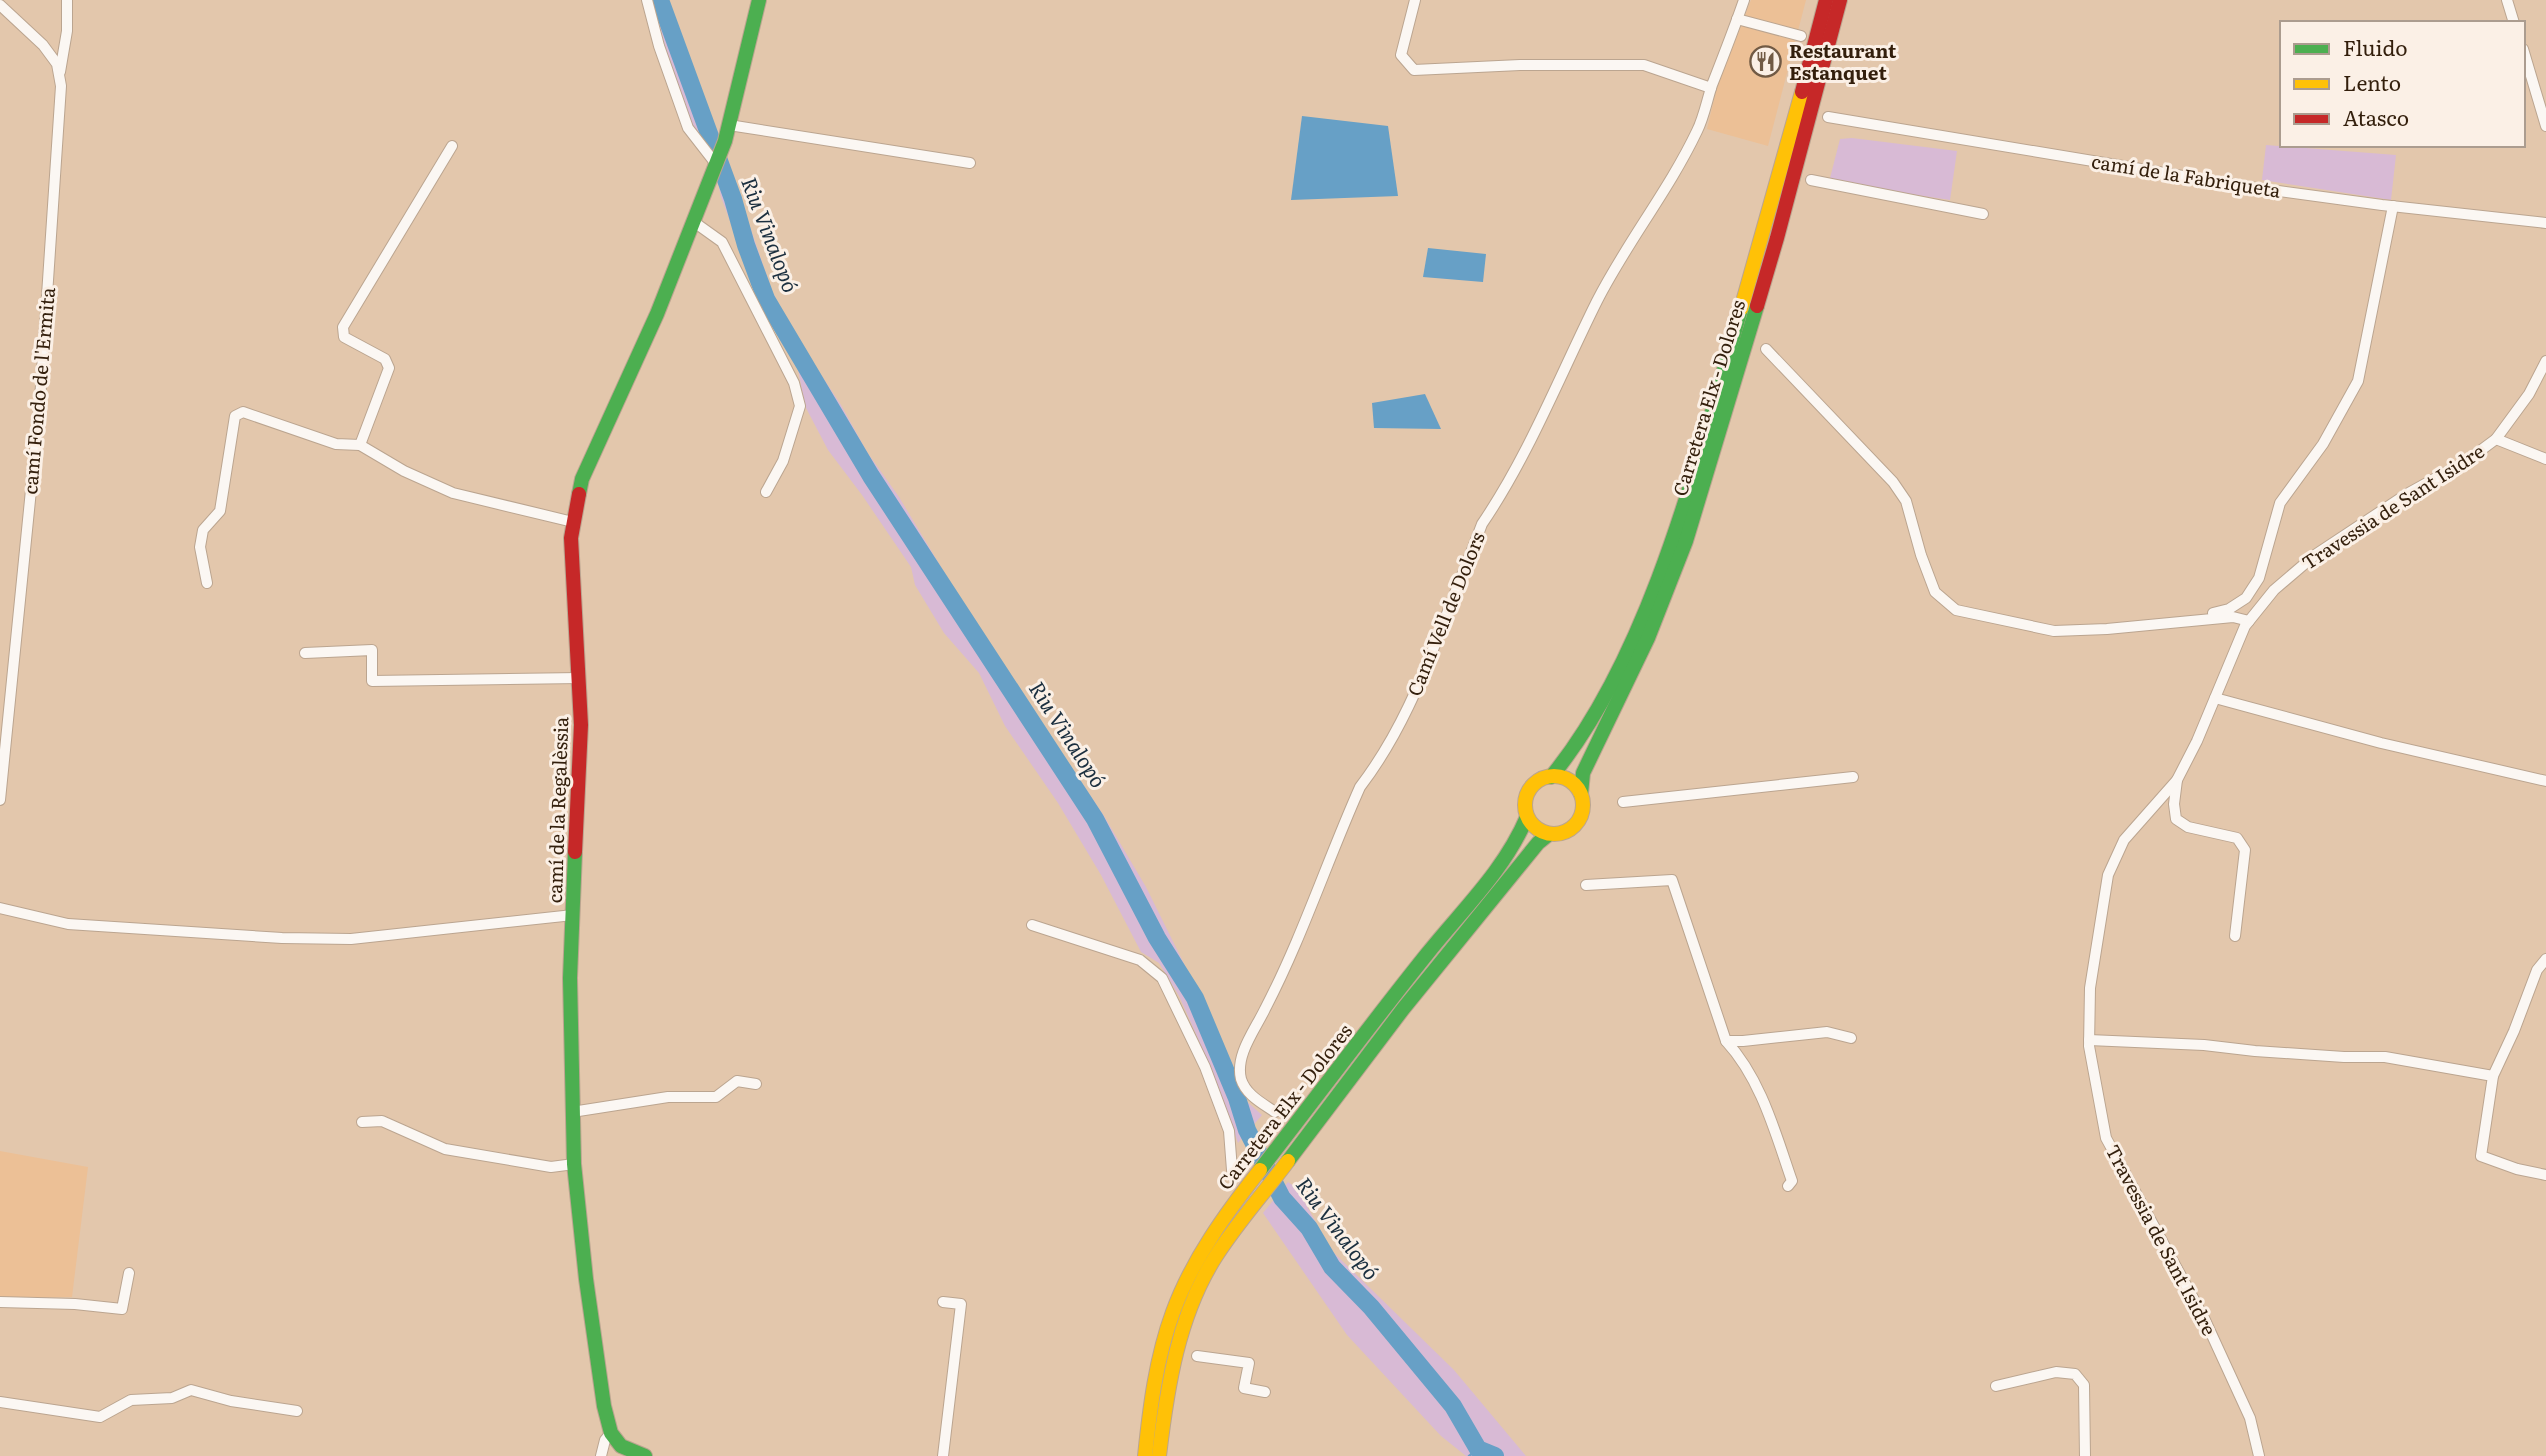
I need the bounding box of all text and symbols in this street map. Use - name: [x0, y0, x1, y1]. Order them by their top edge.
- legend: [2280, 21, 2525, 147]
- text: Fluido: [2343, 31, 2407, 62]
- place label: Restaurant Estanquet: [1789, 36, 1897, 86]
- restaurant icon: Restaurant Estanquet: [1749, 45, 1783, 79]
- text: Lento: [2343, 66, 2401, 97]
- text: Atasco: [2343, 101, 2409, 132]
- street label: camí de la Fabriqueta: [2089, 146, 2284, 204]
- water label: Riu Vinalopó: [735, 172, 808, 296]
- street label: camí Fondo de l'Ermita: [15, 285, 61, 496]
- street label: Carretera Elx - Dolores: [1665, 296, 1751, 499]
- street label: Travessia de Sant Isidre: [2296, 436, 2489, 576]
- street label: Camí Vell de Dolors: [1399, 527, 1491, 700]
- water label: Riu Vinalopó: [1023, 674, 1115, 793]
- street label: camí de la Regalèssia: [540, 715, 574, 904]
- street label: Carretera Elx - Dolores: [1210, 1017, 1358, 1195]
- street label: Travessia de Sant Isidre: [2100, 1139, 2224, 1340]
- water label: Riu Vinalopó: [1290, 1170, 1388, 1285]

